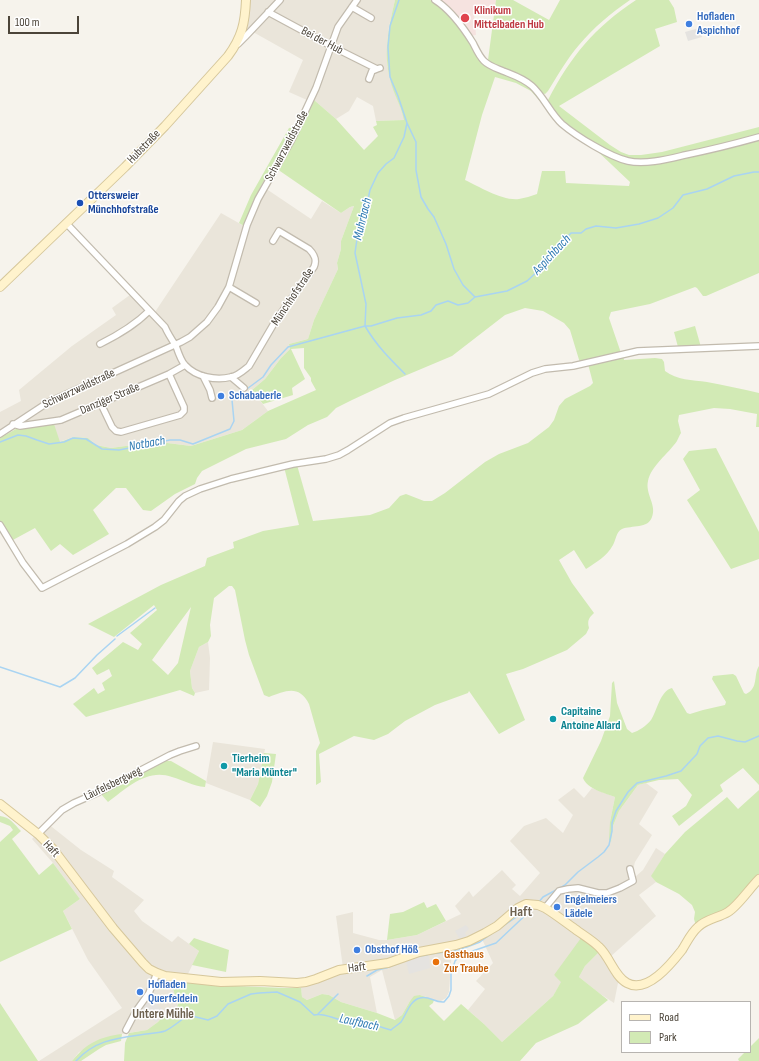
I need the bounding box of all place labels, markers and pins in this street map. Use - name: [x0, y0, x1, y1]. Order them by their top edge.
- place label: Klinikum Mittelbaden Hub: [474, 4, 544, 32]
- place label: Hofladen Aspichhof: [697, 10, 740, 38]
- marker: Klinikum Mittelbaden Hub: [459, 12, 471, 24]
- marker: Hofladen Aspichhof: [684, 19, 694, 29]
- place label: Ottersweier Münchhofstraße: [88, 189, 159, 217]
- marker: Ottersweier Münchhofstraße: [75, 198, 85, 208]
- place label: Schababerle: [229, 389, 281, 403]
- marker: Schababerle: [216, 391, 226, 401]
- place label: Capitaine Antoine Allard: [561, 705, 621, 733]
- marker: Capitaine Antoine Allard: [548, 714, 558, 724]
- place label: Tierheim "Maria Münter": [232, 752, 297, 780]
- marker: Tierheim "Maria Münter": [219, 761, 229, 771]
- place label: Engelmeiers Lädele: [565, 893, 617, 921]
- marker: Engelmeiers Lädele: [552, 902, 562, 912]
- place label: Obsthof Höß: [365, 943, 418, 957]
- marker: Obsthof Höß: [352, 945, 362, 955]
- place label: Gasthaus Zur Traube: [444, 948, 489, 976]
- marker: Gasthaus Zur Traube: [431, 957, 441, 967]
- place label: Hofladen Querfeldein: [148, 978, 198, 1006]
- marker: Hofladen Querfeldein: [135, 987, 145, 997]

